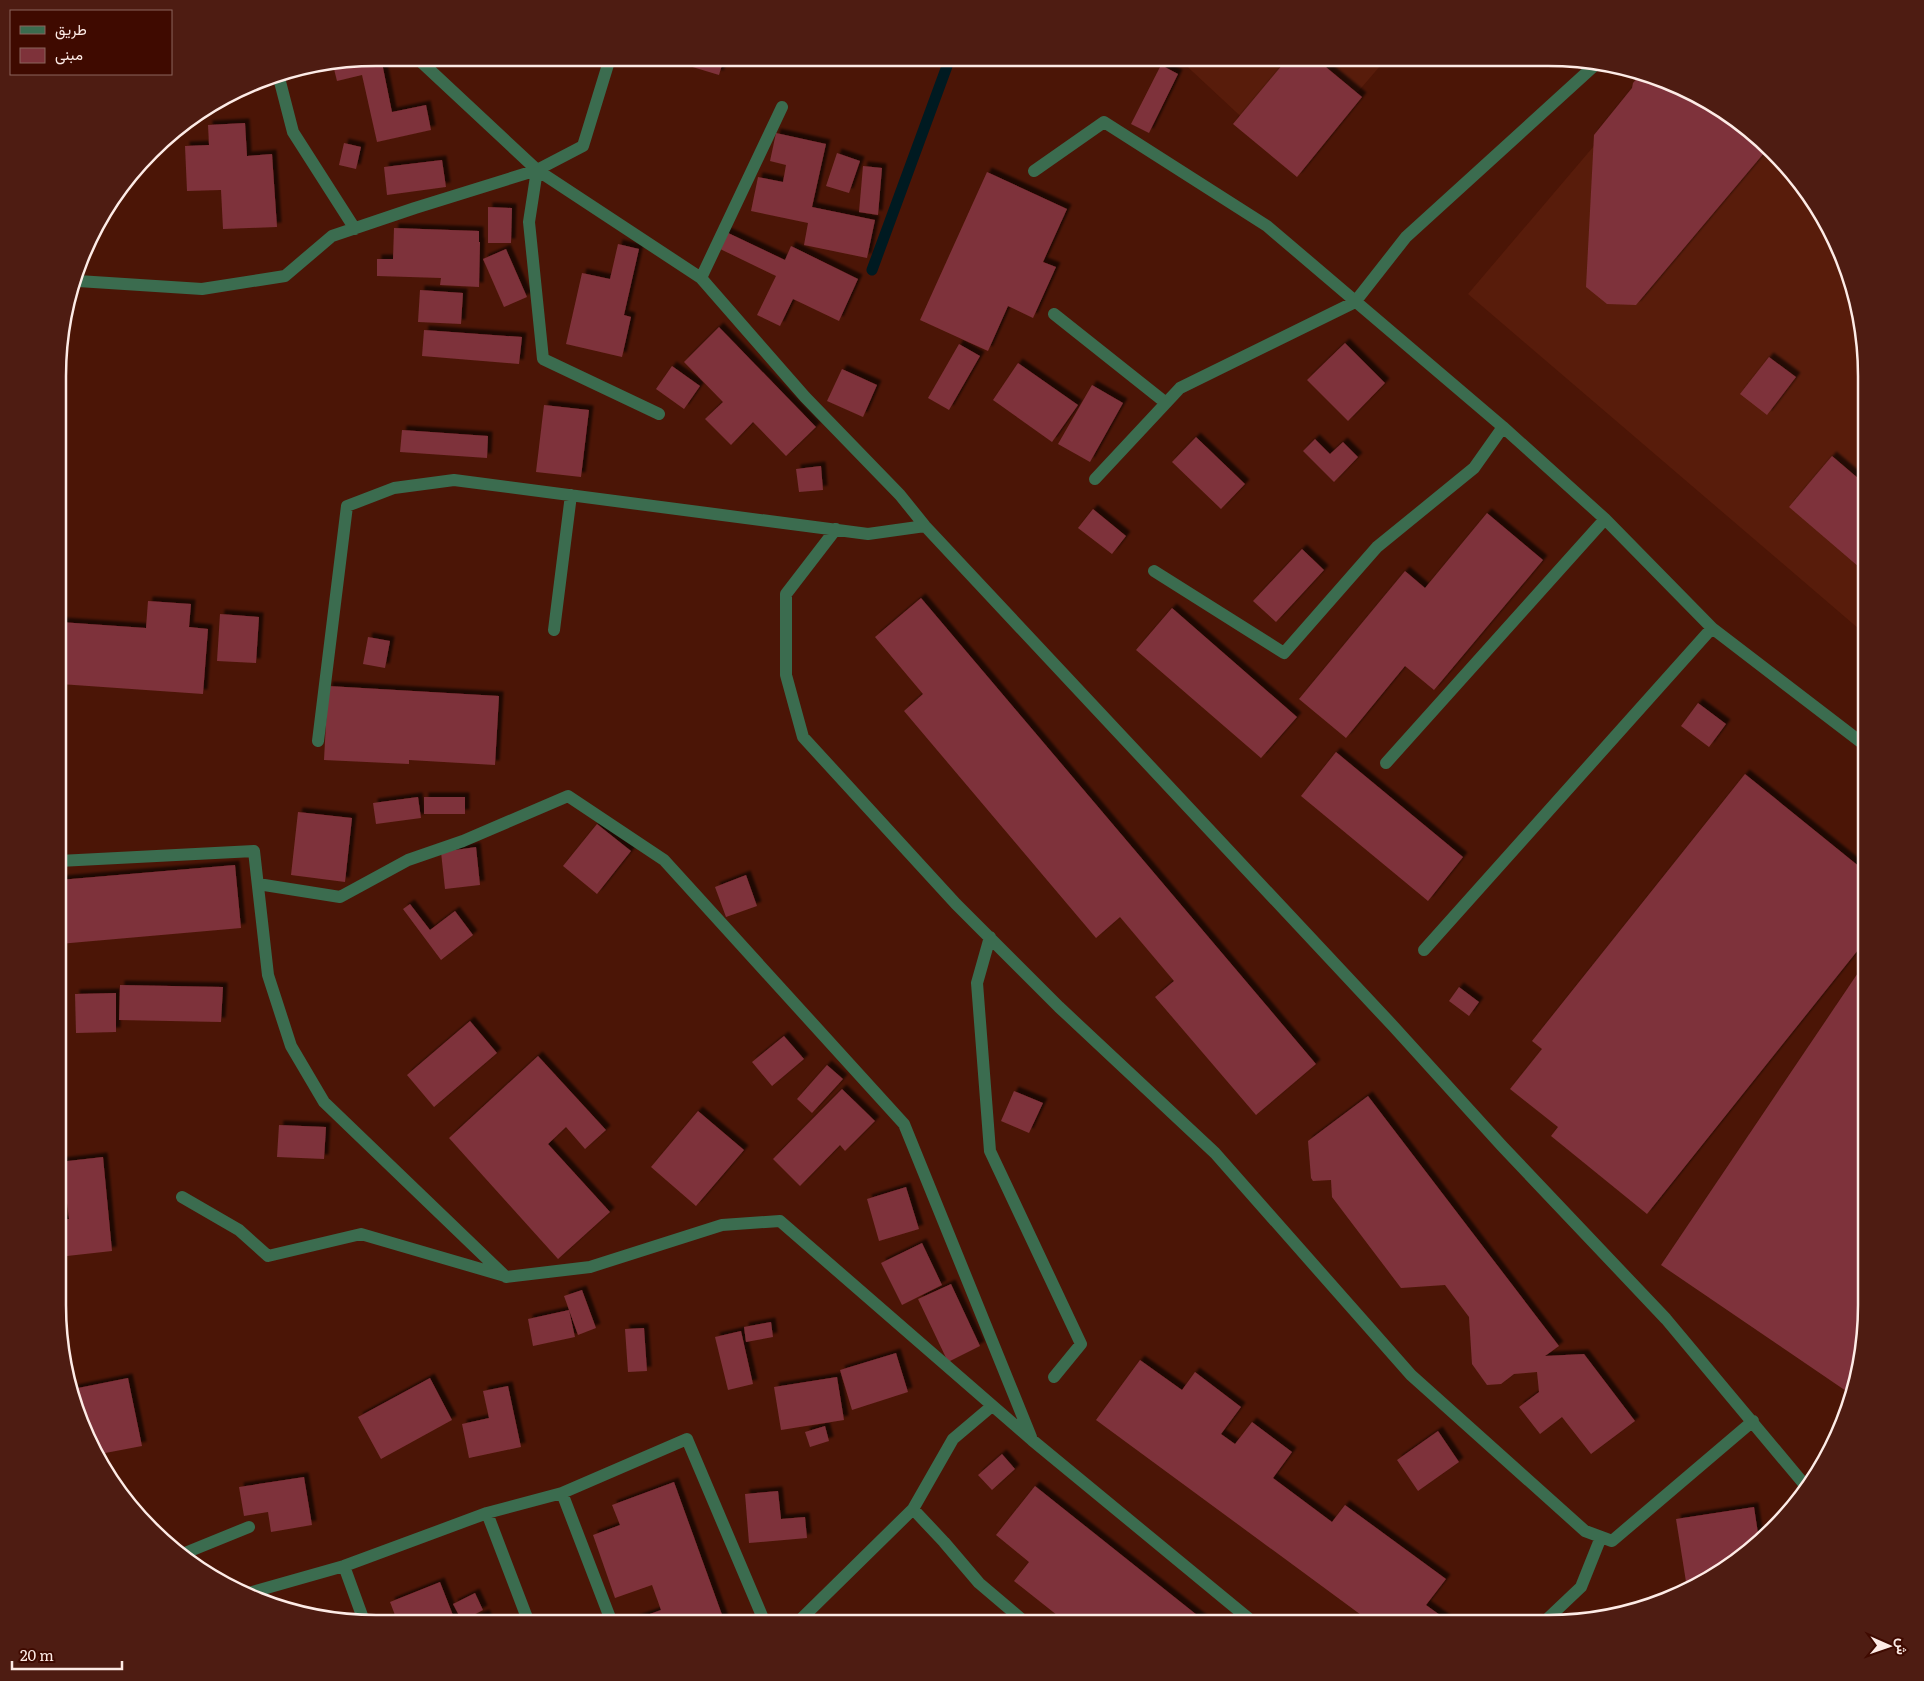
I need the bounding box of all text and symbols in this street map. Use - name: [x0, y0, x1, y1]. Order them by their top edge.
- legend: [10, 10, 172, 75]
- text: طريق: [55, 17, 87, 40]
- text: مبنى: [55, 42, 83, 65]
- north arrow: [1864, 1621, 1914, 1671]
- scale bar: [12, 1638, 122, 1670]
- text: ش: [1893, 1638, 1913, 1655]
- text: 20 m: [20, 1643, 54, 1666]

